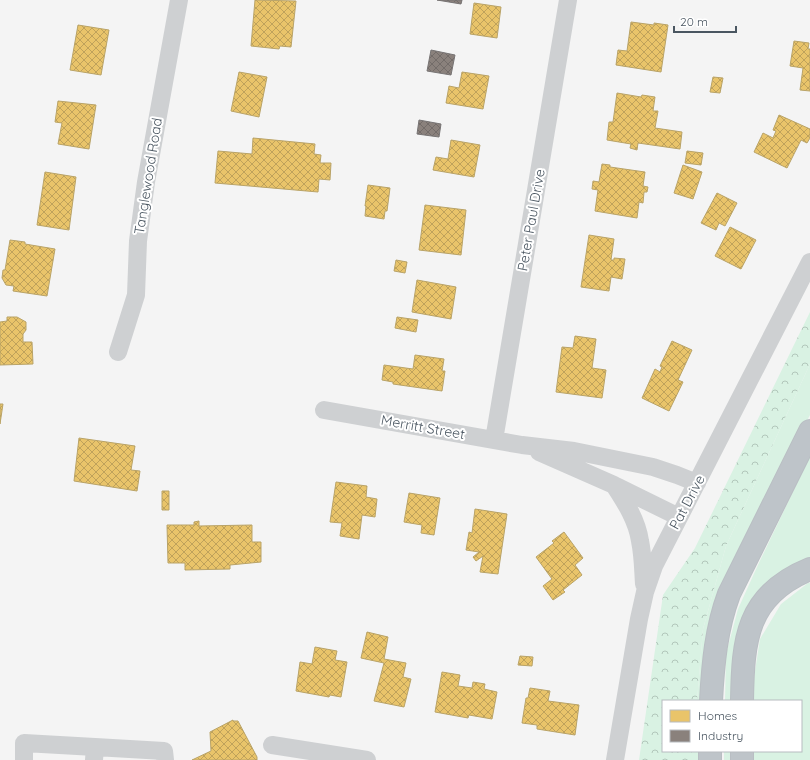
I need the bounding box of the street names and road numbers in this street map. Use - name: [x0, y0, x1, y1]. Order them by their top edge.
- street label: Tanglewood Road: [130, 116, 166, 236]
- street label: Peter Paul Drive: [513, 168, 549, 272]
- street label: Merritt Street: [380, 411, 467, 443]
- street label: Pat Drive: [665, 472, 709, 532]

